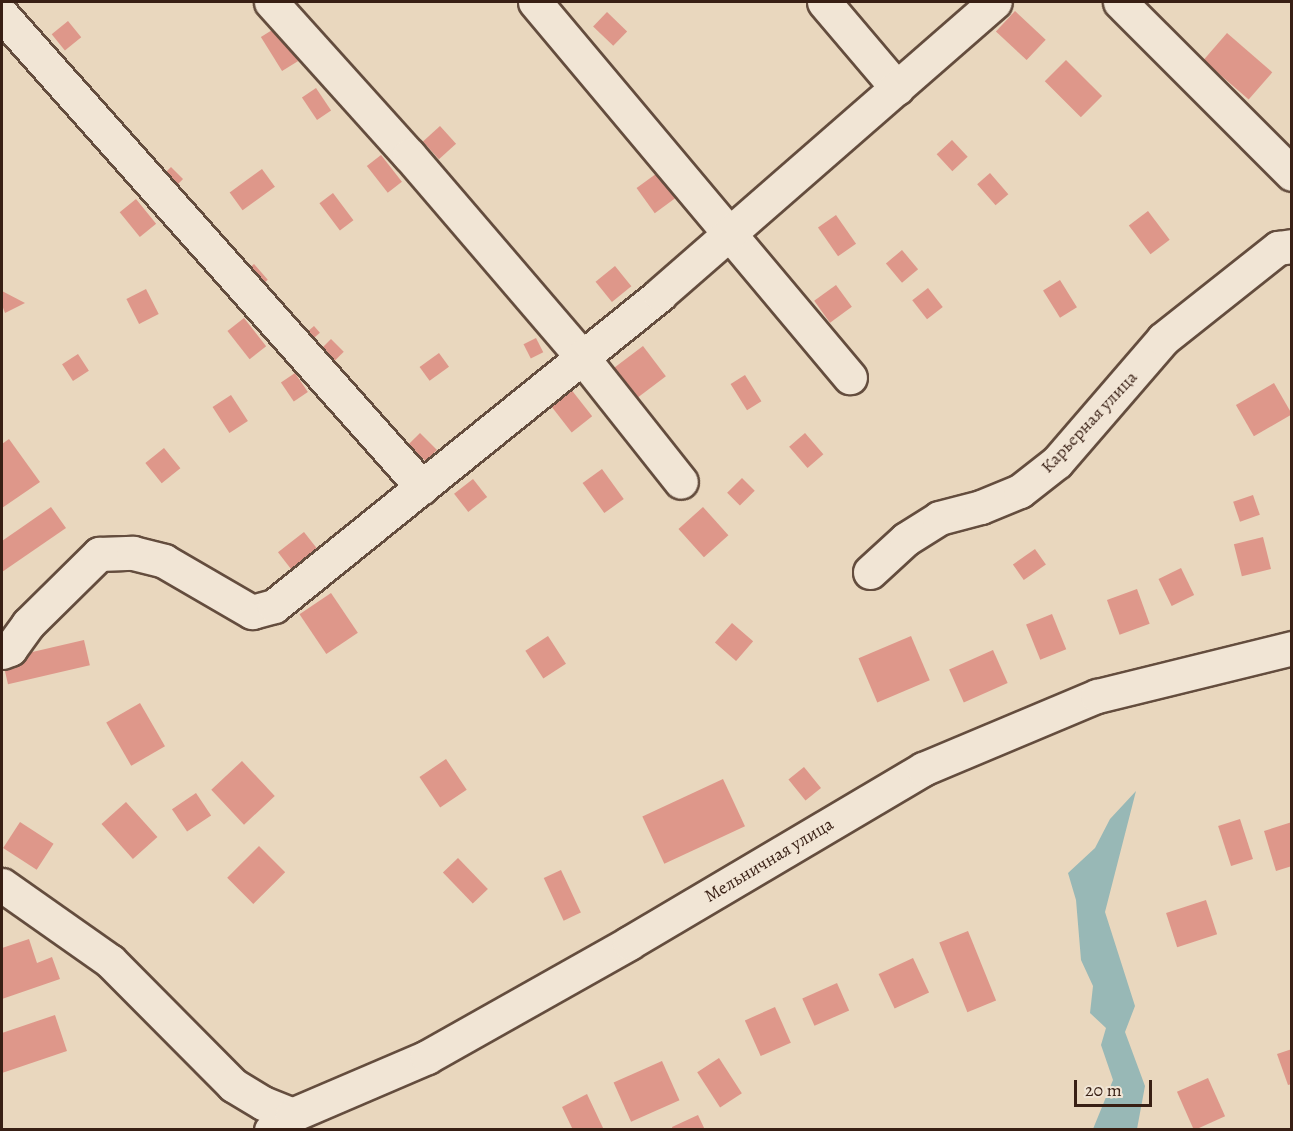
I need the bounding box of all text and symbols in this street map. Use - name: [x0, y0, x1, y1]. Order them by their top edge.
- street label: Карьерная улица: [1036, 367, 1142, 477]
- street label: Мельничная улица: [701, 813, 837, 907]
- scale bar: [1077, 1068, 1155, 1106]
- text: 20 m: [1085, 1078, 1122, 1102]

